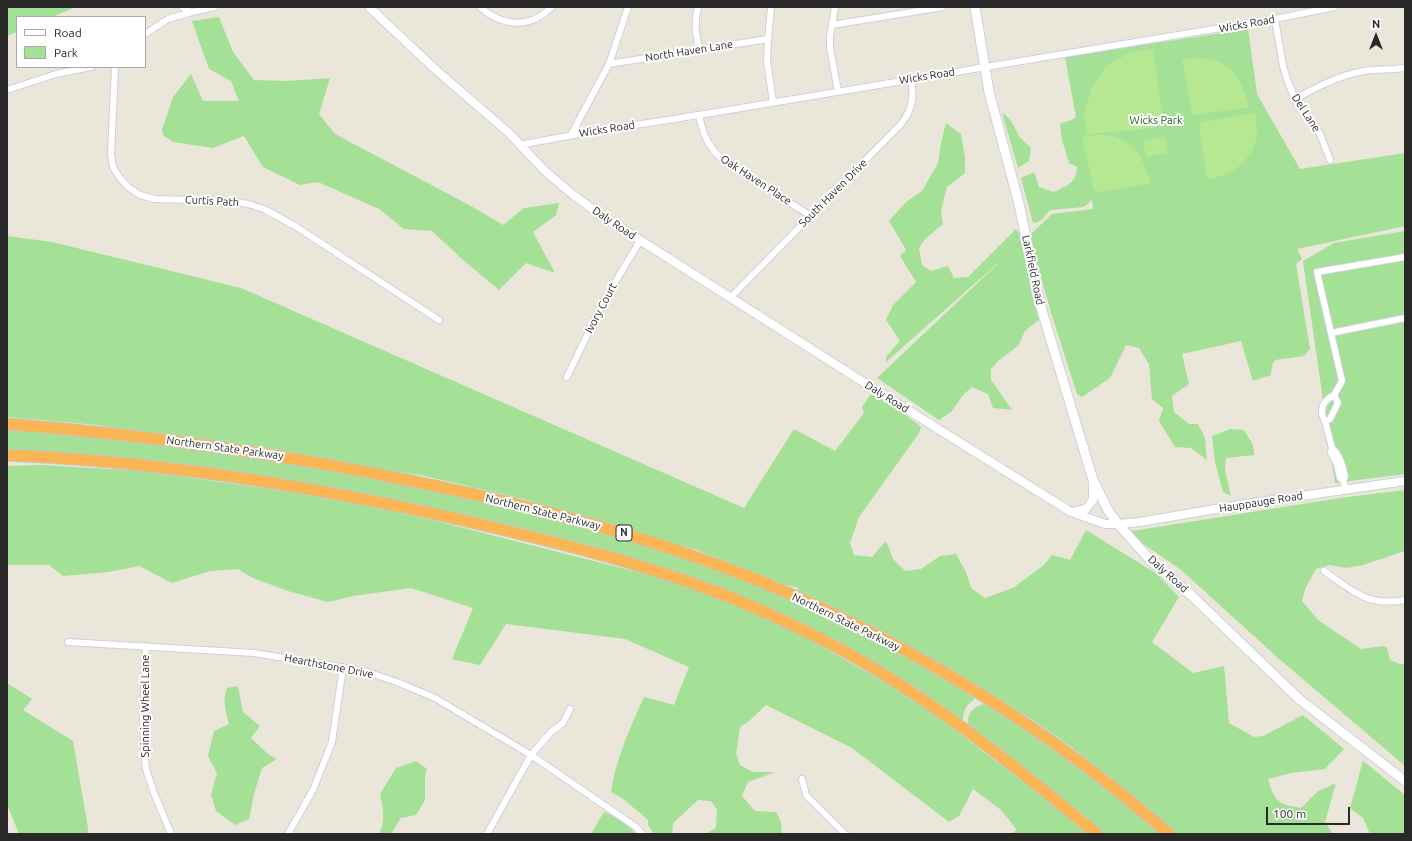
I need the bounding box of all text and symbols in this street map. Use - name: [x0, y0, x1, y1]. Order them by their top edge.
- street label: Wicks Road: [1218, 13, 1276, 35]
- legend: [16, 16, 146, 68]
- north arrow: [1356, 16, 1396, 56]
- text: N: [1372, 18, 1380, 30]
- text: Road: [54, 26, 82, 39]
- street label: North Haven Lane: [644, 38, 734, 64]
- text: Park: [54, 46, 78, 59]
- street label: Wicks Road: [898, 65, 956, 87]
- street label: Del Lane: [1289, 91, 1323, 135]
- park label: Wicks Park: [1130, 113, 1182, 127]
- street label: Wicks Road: [578, 118, 636, 140]
- street label: Oak Haven Place: [718, 152, 794, 208]
- street label: South Haven Drive: [796, 156, 870, 230]
- street label: Curtis Path: [185, 193, 239, 209]
- street label: Daly Road: [590, 204, 638, 242]
- street label: Larkfield Road: [1019, 234, 1047, 306]
- street label: Ivory Court: [582, 281, 620, 335]
- street label: Daly Road: [863, 378, 911, 416]
- street label: Northern State Parkway: [166, 433, 284, 463]
- street label: Hauppauge Road: [1218, 489, 1304, 515]
- street label: Northern State Parkway: [484, 491, 602, 533]
- road number: N: [616, 525, 632, 541]
- street label: Daly Road: [1145, 553, 1191, 595]
- street label: Northern State Parkway: [790, 590, 902, 654]
- street label: Hearthstone Drive: [283, 651, 375, 681]
- street label: Spinning Wheel Lane: [138, 655, 152, 757]
- scale bar: [1268, 799, 1352, 825]
- text: 100 m: [1273, 807, 1306, 820]

